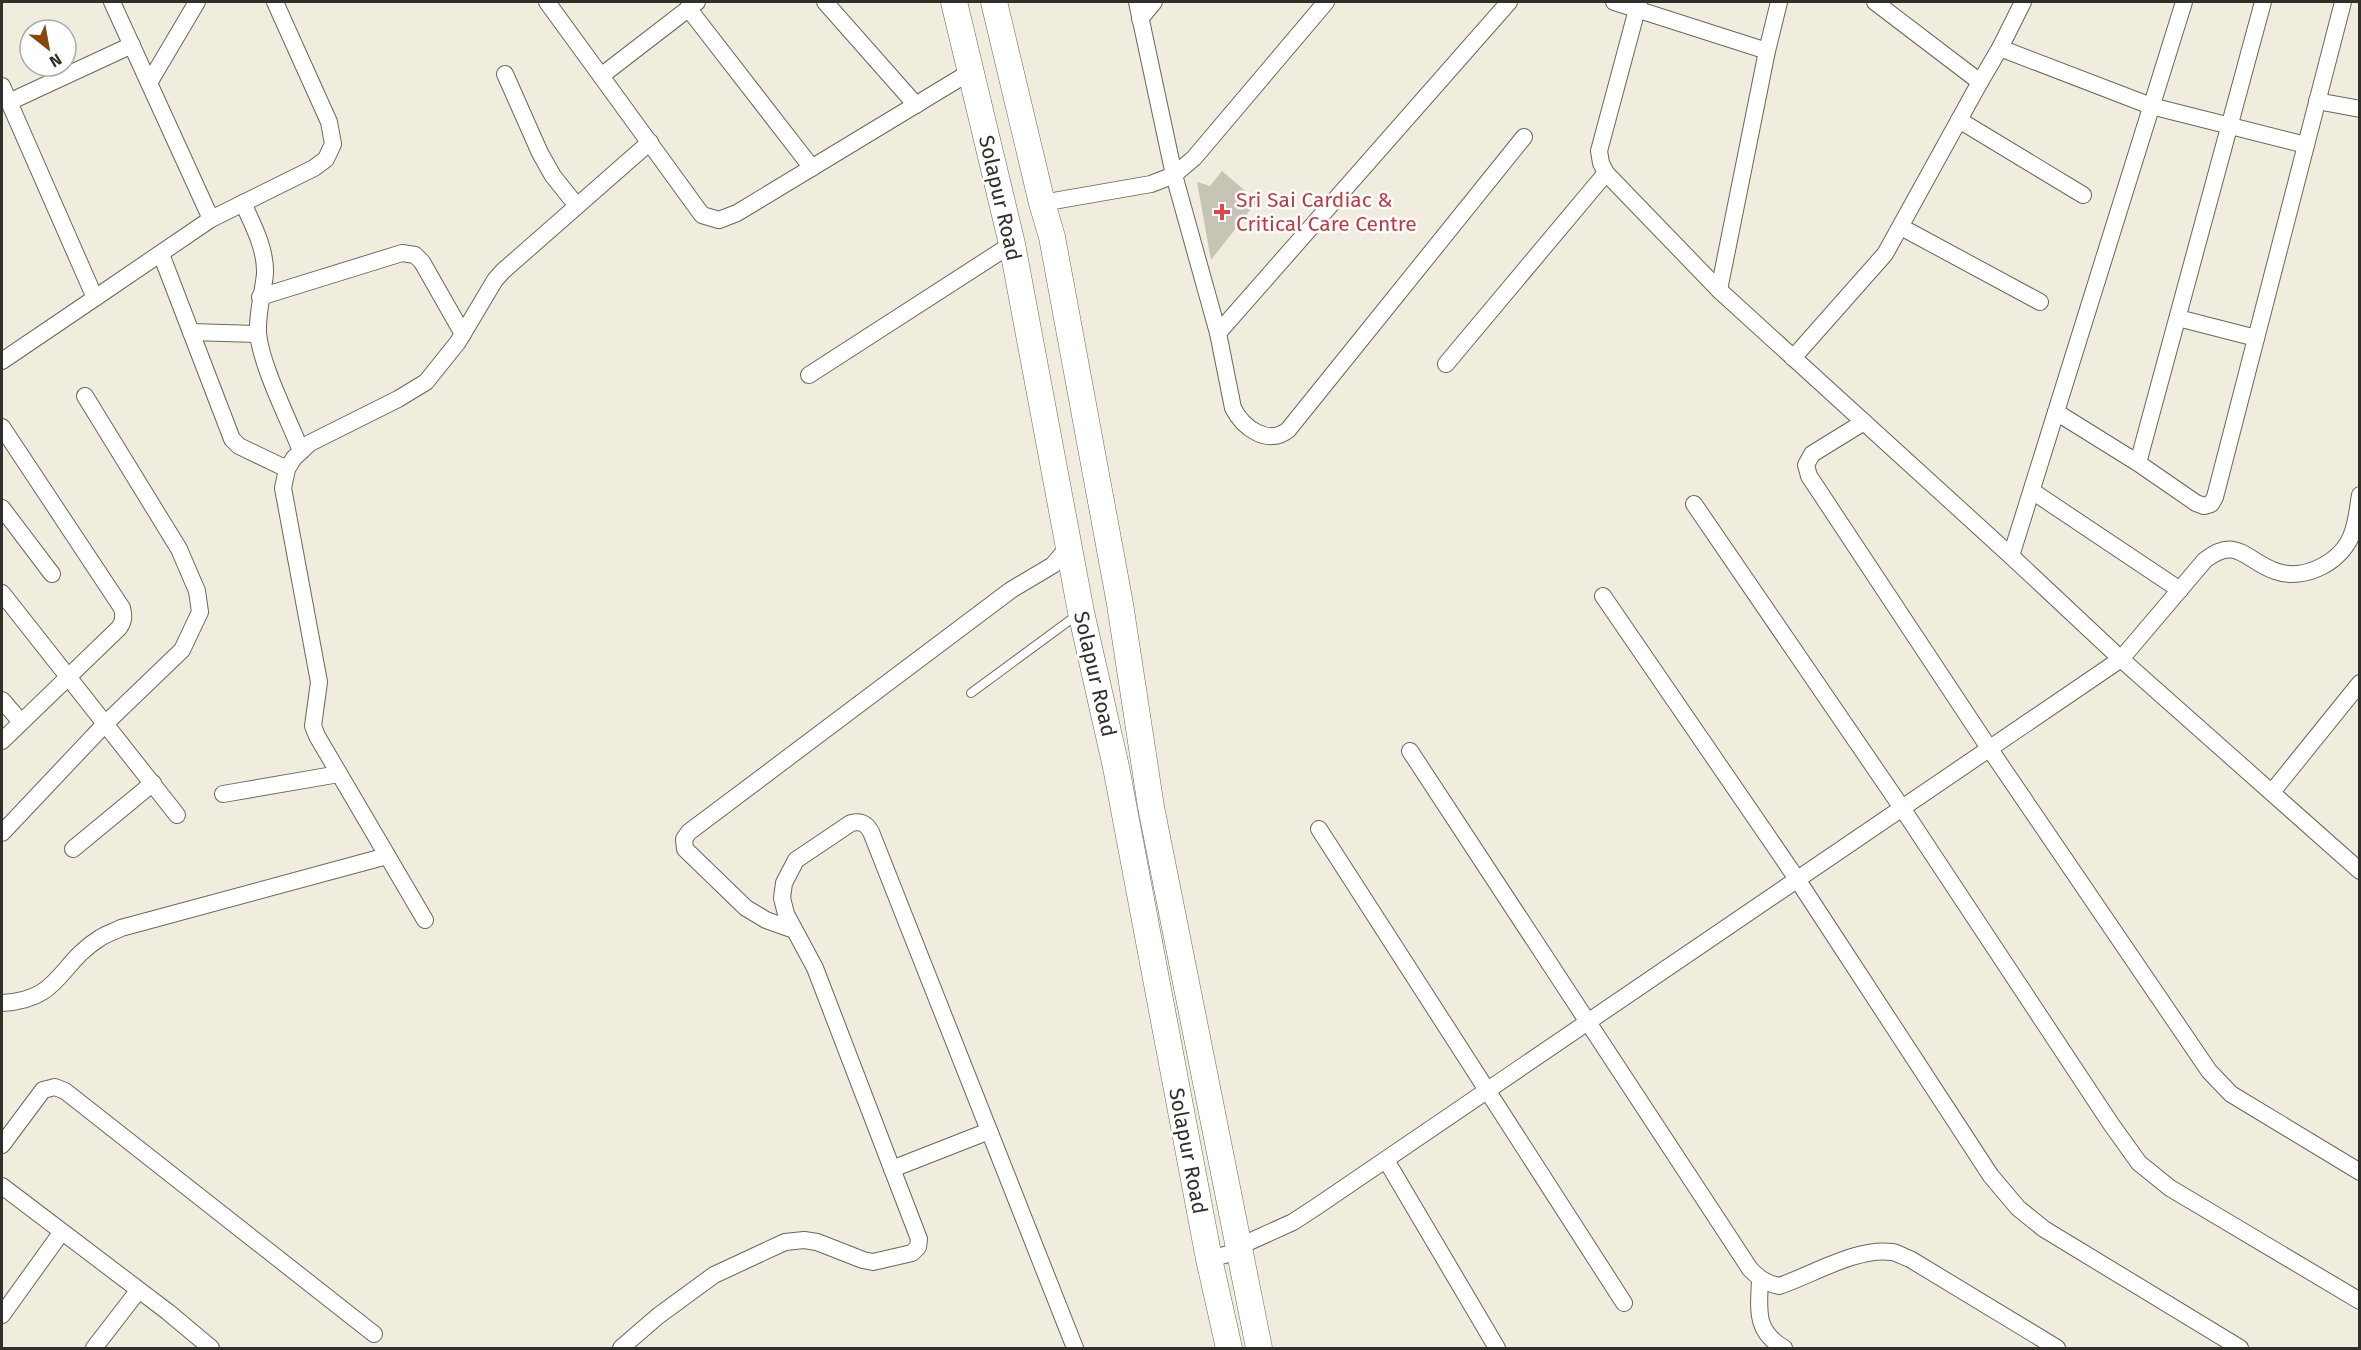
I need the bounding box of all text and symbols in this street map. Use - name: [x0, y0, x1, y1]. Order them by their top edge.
- north arrow: [18, 18, 78, 78]
- text: N: [46, 50, 65, 71]
- street label: Solapur Road: [973, 133, 1027, 263]
- place label: Sri Sai Cardiac & Critical Care Centre: [1236, 187, 1417, 237]
- marker: Sri Sai Cardiac & Critical Care Centre: [1213, 203, 1231, 221]
- street label: Solapur Road: [1068, 609, 1122, 739]
- street label: Solapur Road: [1163, 1086, 1213, 1216]

